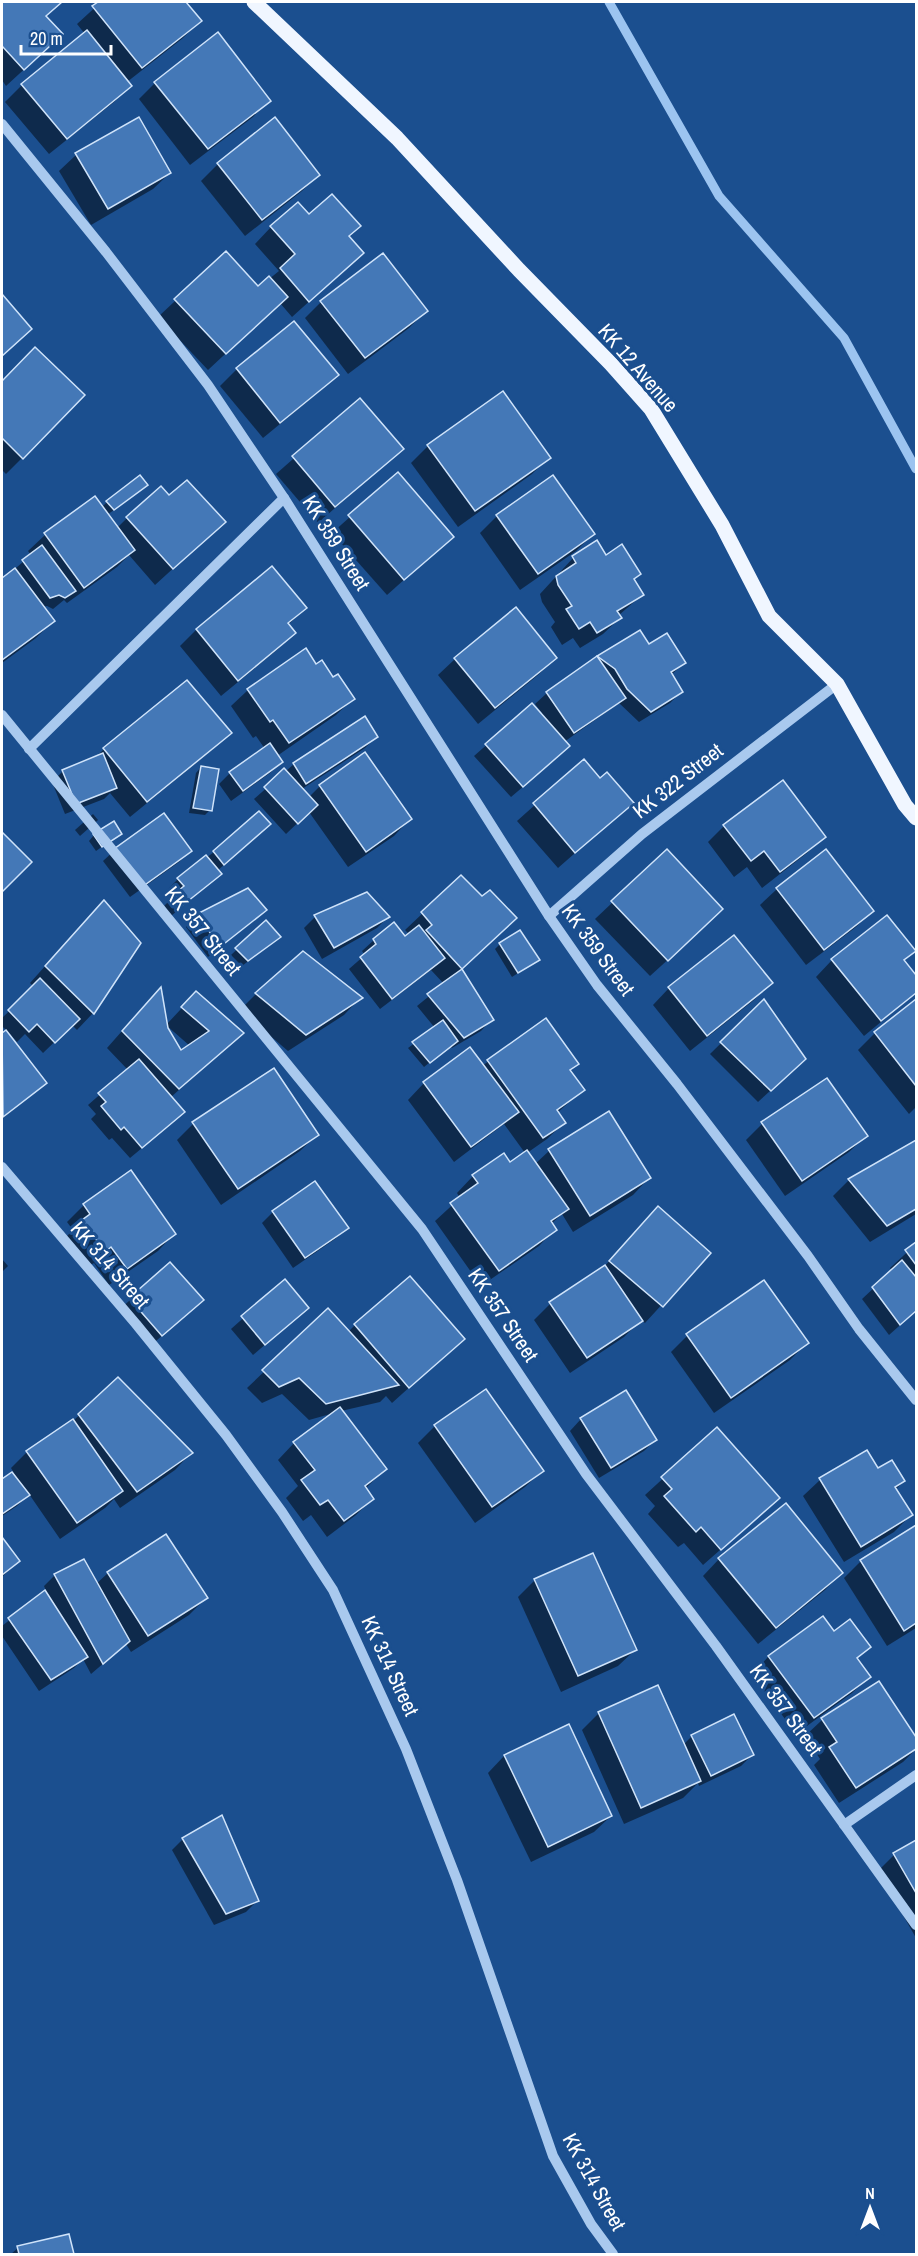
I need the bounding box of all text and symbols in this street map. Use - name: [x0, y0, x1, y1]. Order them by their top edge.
- scale bar: [21, 18, 111, 56]
- text: 20 m: [30, 26, 63, 51]
- street label: KK 12 Avenue: [592, 317, 685, 418]
- street label: KK 359 Street: [296, 490, 377, 596]
- street label: KK 322 Street: [627, 736, 729, 825]
- street label: KK 357 Street: [158, 880, 249, 982]
- street label: KK 359 Street: [555, 898, 642, 1002]
- street label: KK 314 Street: [64, 1215, 157, 1315]
- street label: KK 357 Street: [461, 1262, 546, 1367]
- street label: KK 314 Street: [355, 1611, 426, 1721]
- street label: KK 357 Street: [743, 1658, 830, 1762]
- street label: KK 314 Street: [556, 2128, 633, 2236]
- north arrow: [840, 2178, 900, 2238]
- text: N: [865, 2182, 875, 2204]

